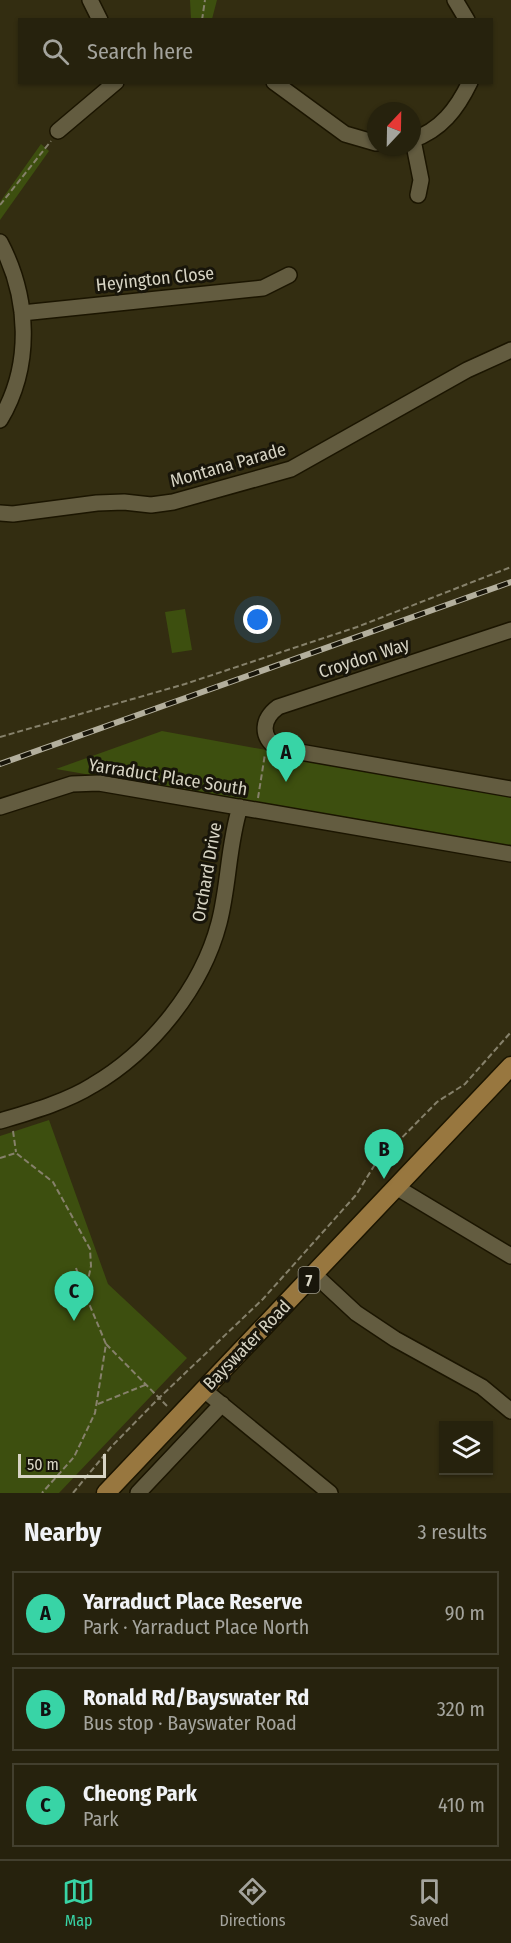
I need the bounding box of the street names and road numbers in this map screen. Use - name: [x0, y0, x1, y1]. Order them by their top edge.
- street label: Heyington Close: [95, 262, 215, 296]
- street label: Montana Parade: [168, 438, 288, 492]
- street label: Croydon Way: [316, 633, 412, 683]
- street label: Yarraduct Place South: [87, 754, 249, 800]
- street label: Orchard Drive: [187, 820, 227, 924]
- road number: 7: [298, 1267, 320, 1293]
- street label: Bayswater Road: [199, 1295, 295, 1395]

